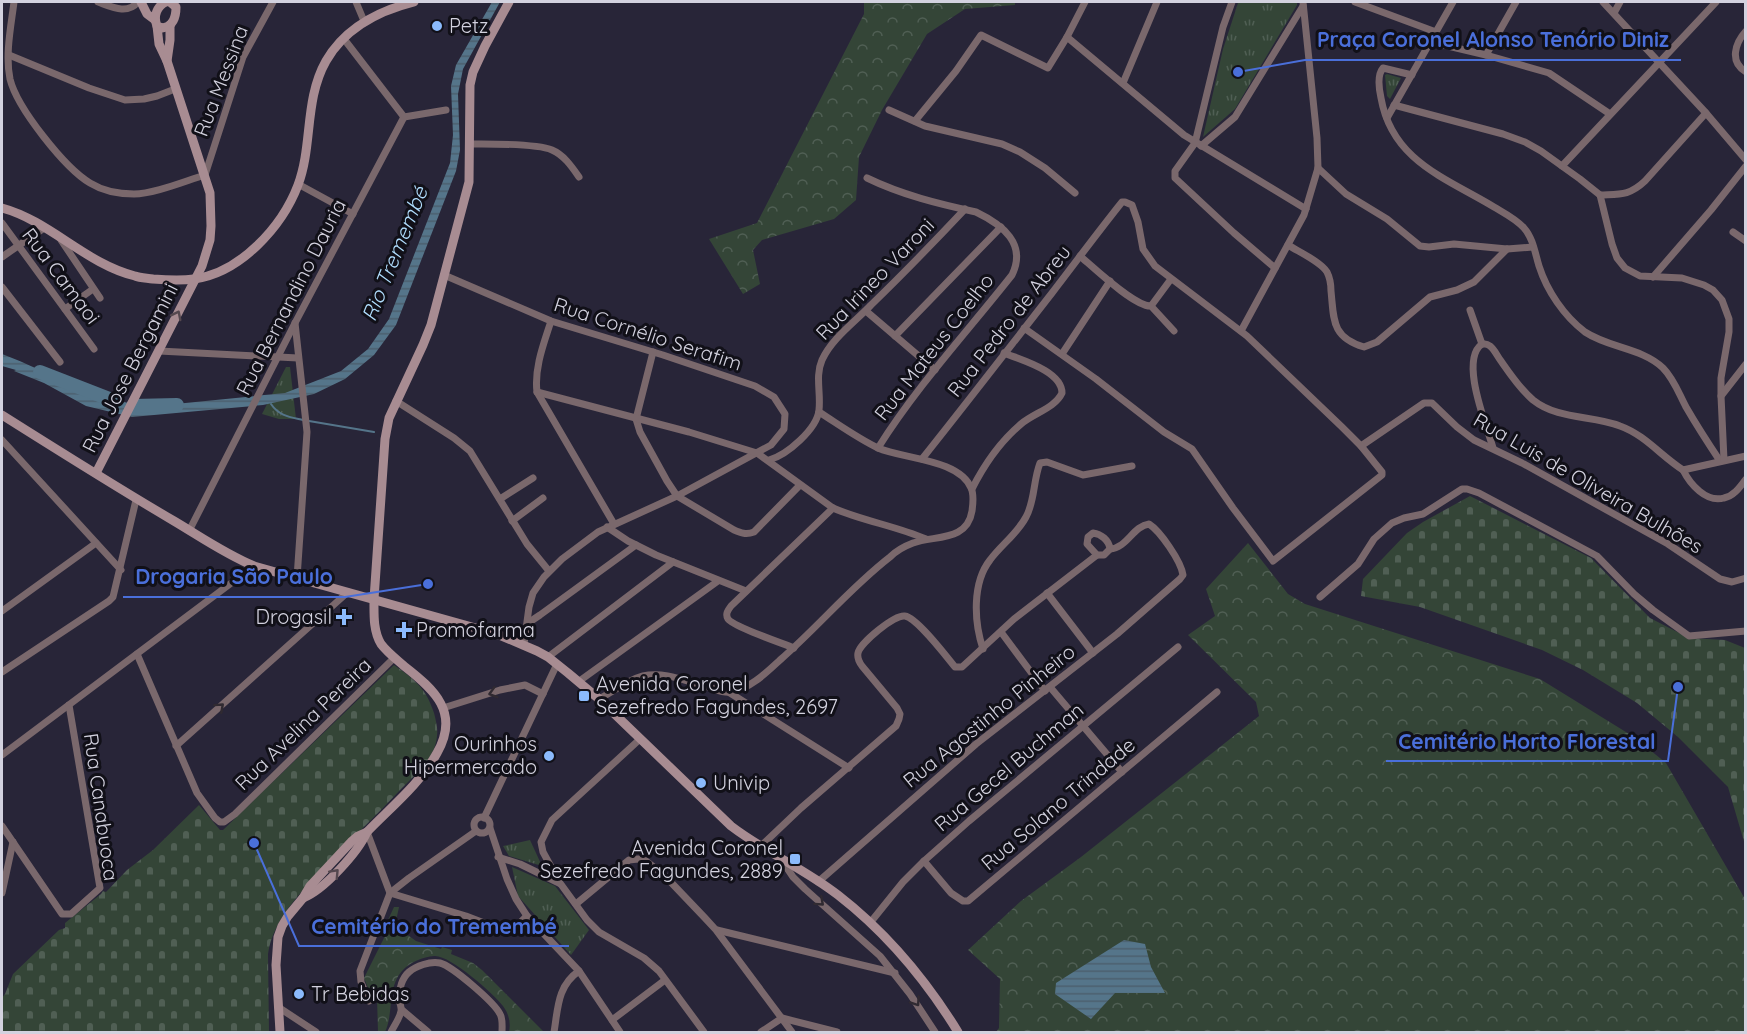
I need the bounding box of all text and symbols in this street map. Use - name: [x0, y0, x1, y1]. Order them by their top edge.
- place label: Petz: [449, 13, 488, 38]
- marker: Petz: [430, 19, 444, 33]
- callout: Praça Coronel Alonso Tenório Diniz: [1305, 21, 1681, 60]
- street label: Rua Messina: [188, 22, 253, 140]
- text: Praça Coronel Alonso Tenório Diniz: [1317, 26, 1669, 52]
- water label: Rio Tremembé: [355, 182, 433, 325]
- street label: Rua Bernandino Dauria: [230, 195, 351, 399]
- street label: Rua Irineo Varoni: [810, 212, 939, 345]
- street label: Rua Camaoi: [17, 223, 106, 329]
- street label: Rua Pedro de Abreu: [942, 240, 1076, 402]
- street label: Rua Mateus Coelho: [869, 268, 999, 425]
- street label: Rua Jose Bergamini: [76, 279, 183, 456]
- street label: Rua Cornélio Serafim: [551, 291, 745, 376]
- one-way arrow: [170, 310, 182, 321]
- street label: Rua Luis de Oliveira Bulhões: [1469, 407, 1707, 559]
- callout: Drogaria São Paulo: [123, 558, 345, 597]
- text: Drogaria São Paulo: [135, 563, 333, 589]
- place label: Drogasil: [256, 604, 332, 629]
- marker: Drogasil: [337, 610, 351, 624]
- place label: Promofarma: [416, 617, 535, 642]
- marker: Promofarma: [397, 623, 411, 637]
- street label: Rua Agostinho Pinheiro: [898, 638, 1080, 793]
- street label: Rua Avelina Pereira: [229, 652, 376, 795]
- place label: Avenida Coronel Sezefredo Fagundes, 2697: [596, 671, 838, 719]
- one-way arrow: [488, 685, 498, 698]
- marker: Avenida Coronel Sezefredo Fagundes, 2697: [577, 689, 591, 703]
- street label: Rua Gecel Buchman: [929, 697, 1088, 836]
- one-way arrow: [213, 703, 224, 714]
- callout: Cemitério Horto Florestal: [1386, 722, 1668, 761]
- text: Cemitério Horto Florestal: [1398, 728, 1656, 754]
- street label: Rua Canabuoca: [79, 731, 124, 882]
- place label: Ourinhos Hipermercado: [404, 731, 537, 779]
- street label: Rua Solano Trindade: [976, 732, 1140, 875]
- marker: Ourinhos Hipermercado: [542, 749, 556, 763]
- place label: Univip: [713, 770, 770, 795]
- marker: Univip: [694, 776, 708, 790]
- place label: Avenida Coronel Sezefredo Fagundes, 2889: [540, 835, 783, 883]
- marker: Avenida Coronel Sezefredo Fagundes, 2889: [788, 852, 802, 866]
- one-way arrow: [328, 869, 339, 880]
- one-way arrow: [813, 895, 824, 906]
- callout: Cemitério do Tremembé: [299, 907, 569, 946]
- text: Cemitério do Tremembé: [311, 913, 557, 939]
- place label: Tr Bebidas: [311, 981, 409, 1006]
- marker: Tr Bebidas: [292, 987, 306, 1001]
- one-way arrow: [909, 995, 920, 1006]

